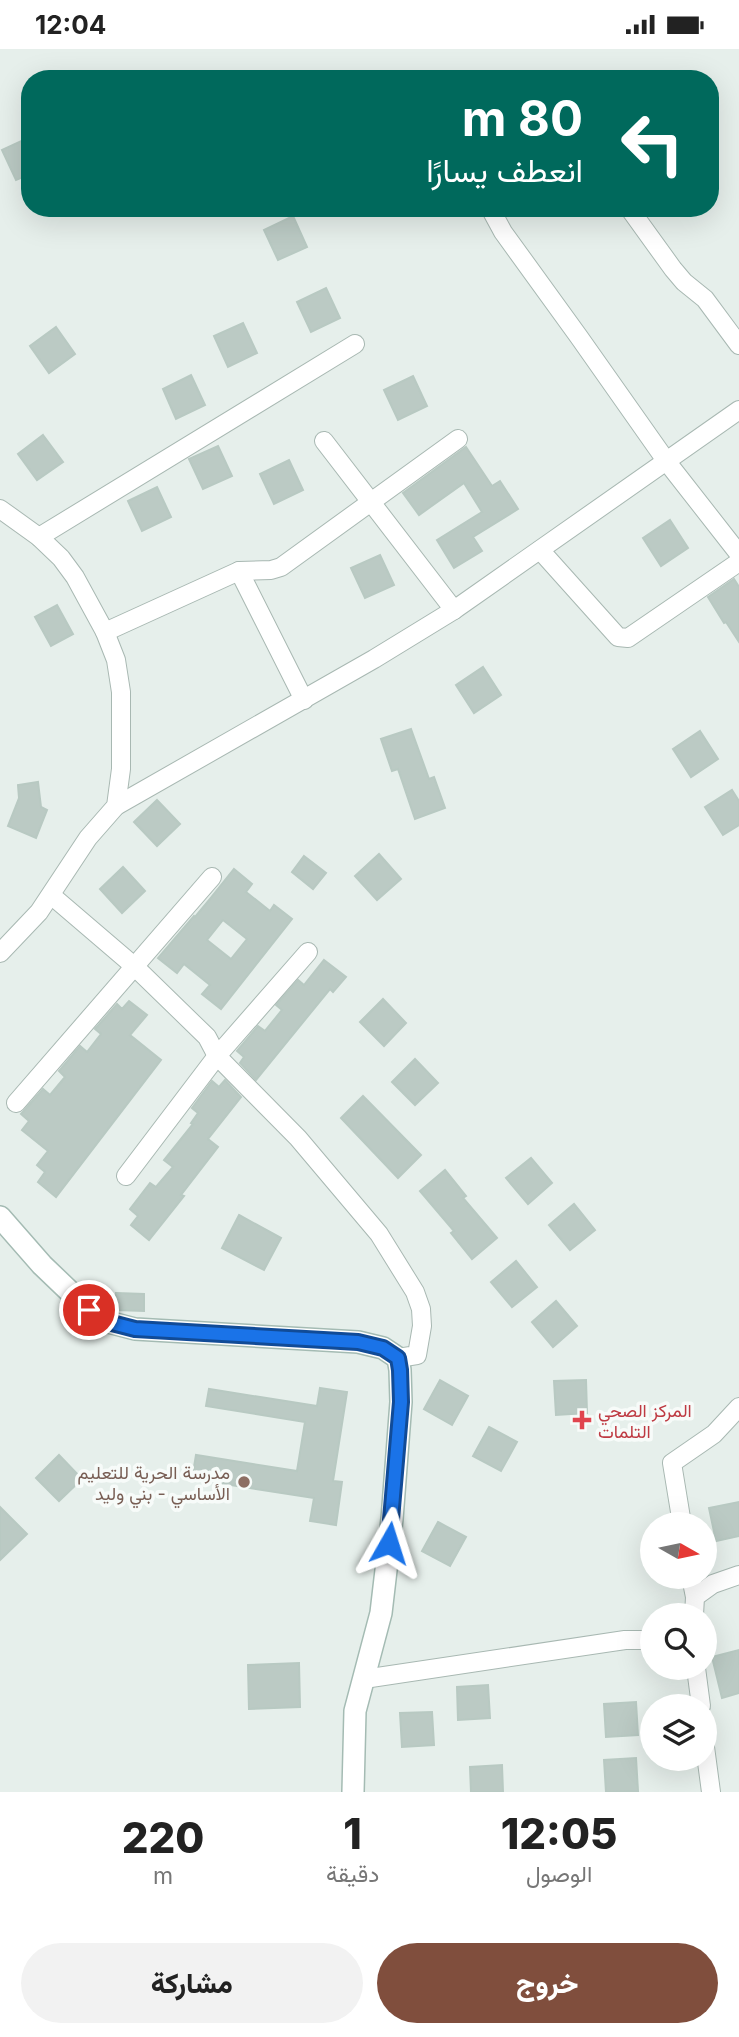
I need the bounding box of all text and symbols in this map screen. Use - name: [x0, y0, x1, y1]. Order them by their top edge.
- text: 12:04: [35, 9, 106, 40]
- text: 80 m: [462, 89, 583, 148]
- icon: left: [607, 98, 698, 189]
- text: انعطف يسارًا: [426, 151, 583, 190]
- pin: [59, 1280, 119, 1340]
- icon: arrive: [70, 1291, 108, 1329]
- place label: المركز الصحي التلمات: [598, 1400, 692, 1442]
- marker: المركز الصحي التلمات: [572, 1410, 592, 1430]
- place label: مدرسة الحرية للتعليم الأساسي - بني وليد: [78, 1462, 230, 1509]
- marker: مدرسة الحرية للتعليم الأساسي - بني وليد: [236, 1474, 252, 1490]
- position arrow: [352, 1506, 426, 1580]
- north arrow: [640, 1512, 718, 1589]
- map controls: [640, 1512, 717, 1771]
- button: search: [640, 1603, 717, 1680]
- button: layers: [640, 1694, 717, 1771]
- text: 1: [343, 1808, 362, 1859]
- text: 12:05: [501, 1808, 617, 1859]
- text: 220: [122, 1812, 204, 1863]
- text: دقيقة: [326, 1860, 379, 1888]
- text: الوصول: [526, 1860, 592, 1888]
- text: m: [153, 1862, 173, 1890]
- button: مشاركة: [21, 1943, 363, 2023]
- button: خروج: [377, 1943, 718, 2023]

